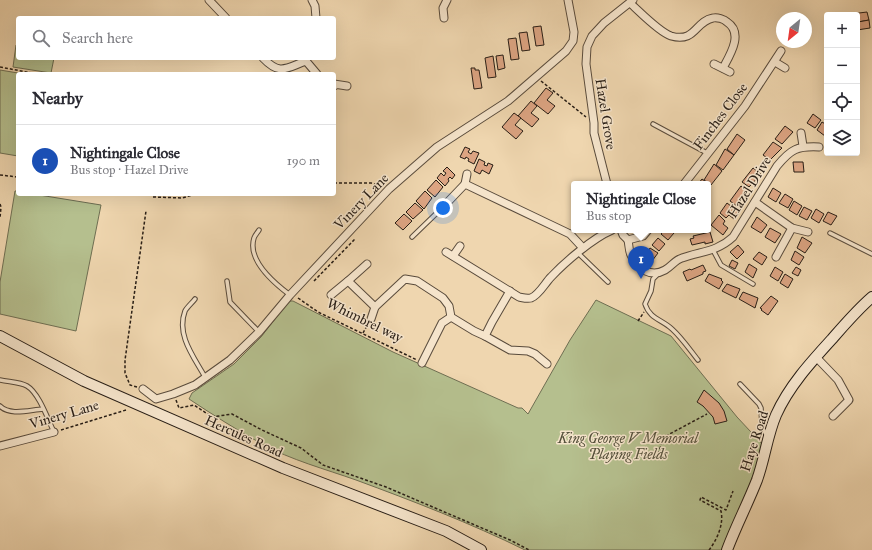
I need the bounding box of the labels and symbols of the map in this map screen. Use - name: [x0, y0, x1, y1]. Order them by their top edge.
- north arrow: [776, 12, 812, 48]
- street label: Hazel Grove: [591, 77, 620, 151]
- street label: Finches Close: [690, 79, 751, 153]
- street label: Hazel Drive: [724, 153, 775, 221]
- street label: Vinery Lane: [330, 170, 392, 234]
- your location: [433, 198, 453, 218]
- pin: 1: [628, 246, 654, 279]
- street label: Whimbrel way: [324, 295, 406, 346]
- street label: Vinery Lane: [26, 396, 101, 433]
- street label: Haye Road: [737, 409, 772, 474]
- street label: Hercules Road: [202, 412, 286, 461]
- park label: King George V Memorial Playing Fields: [557, 430, 699, 463]

